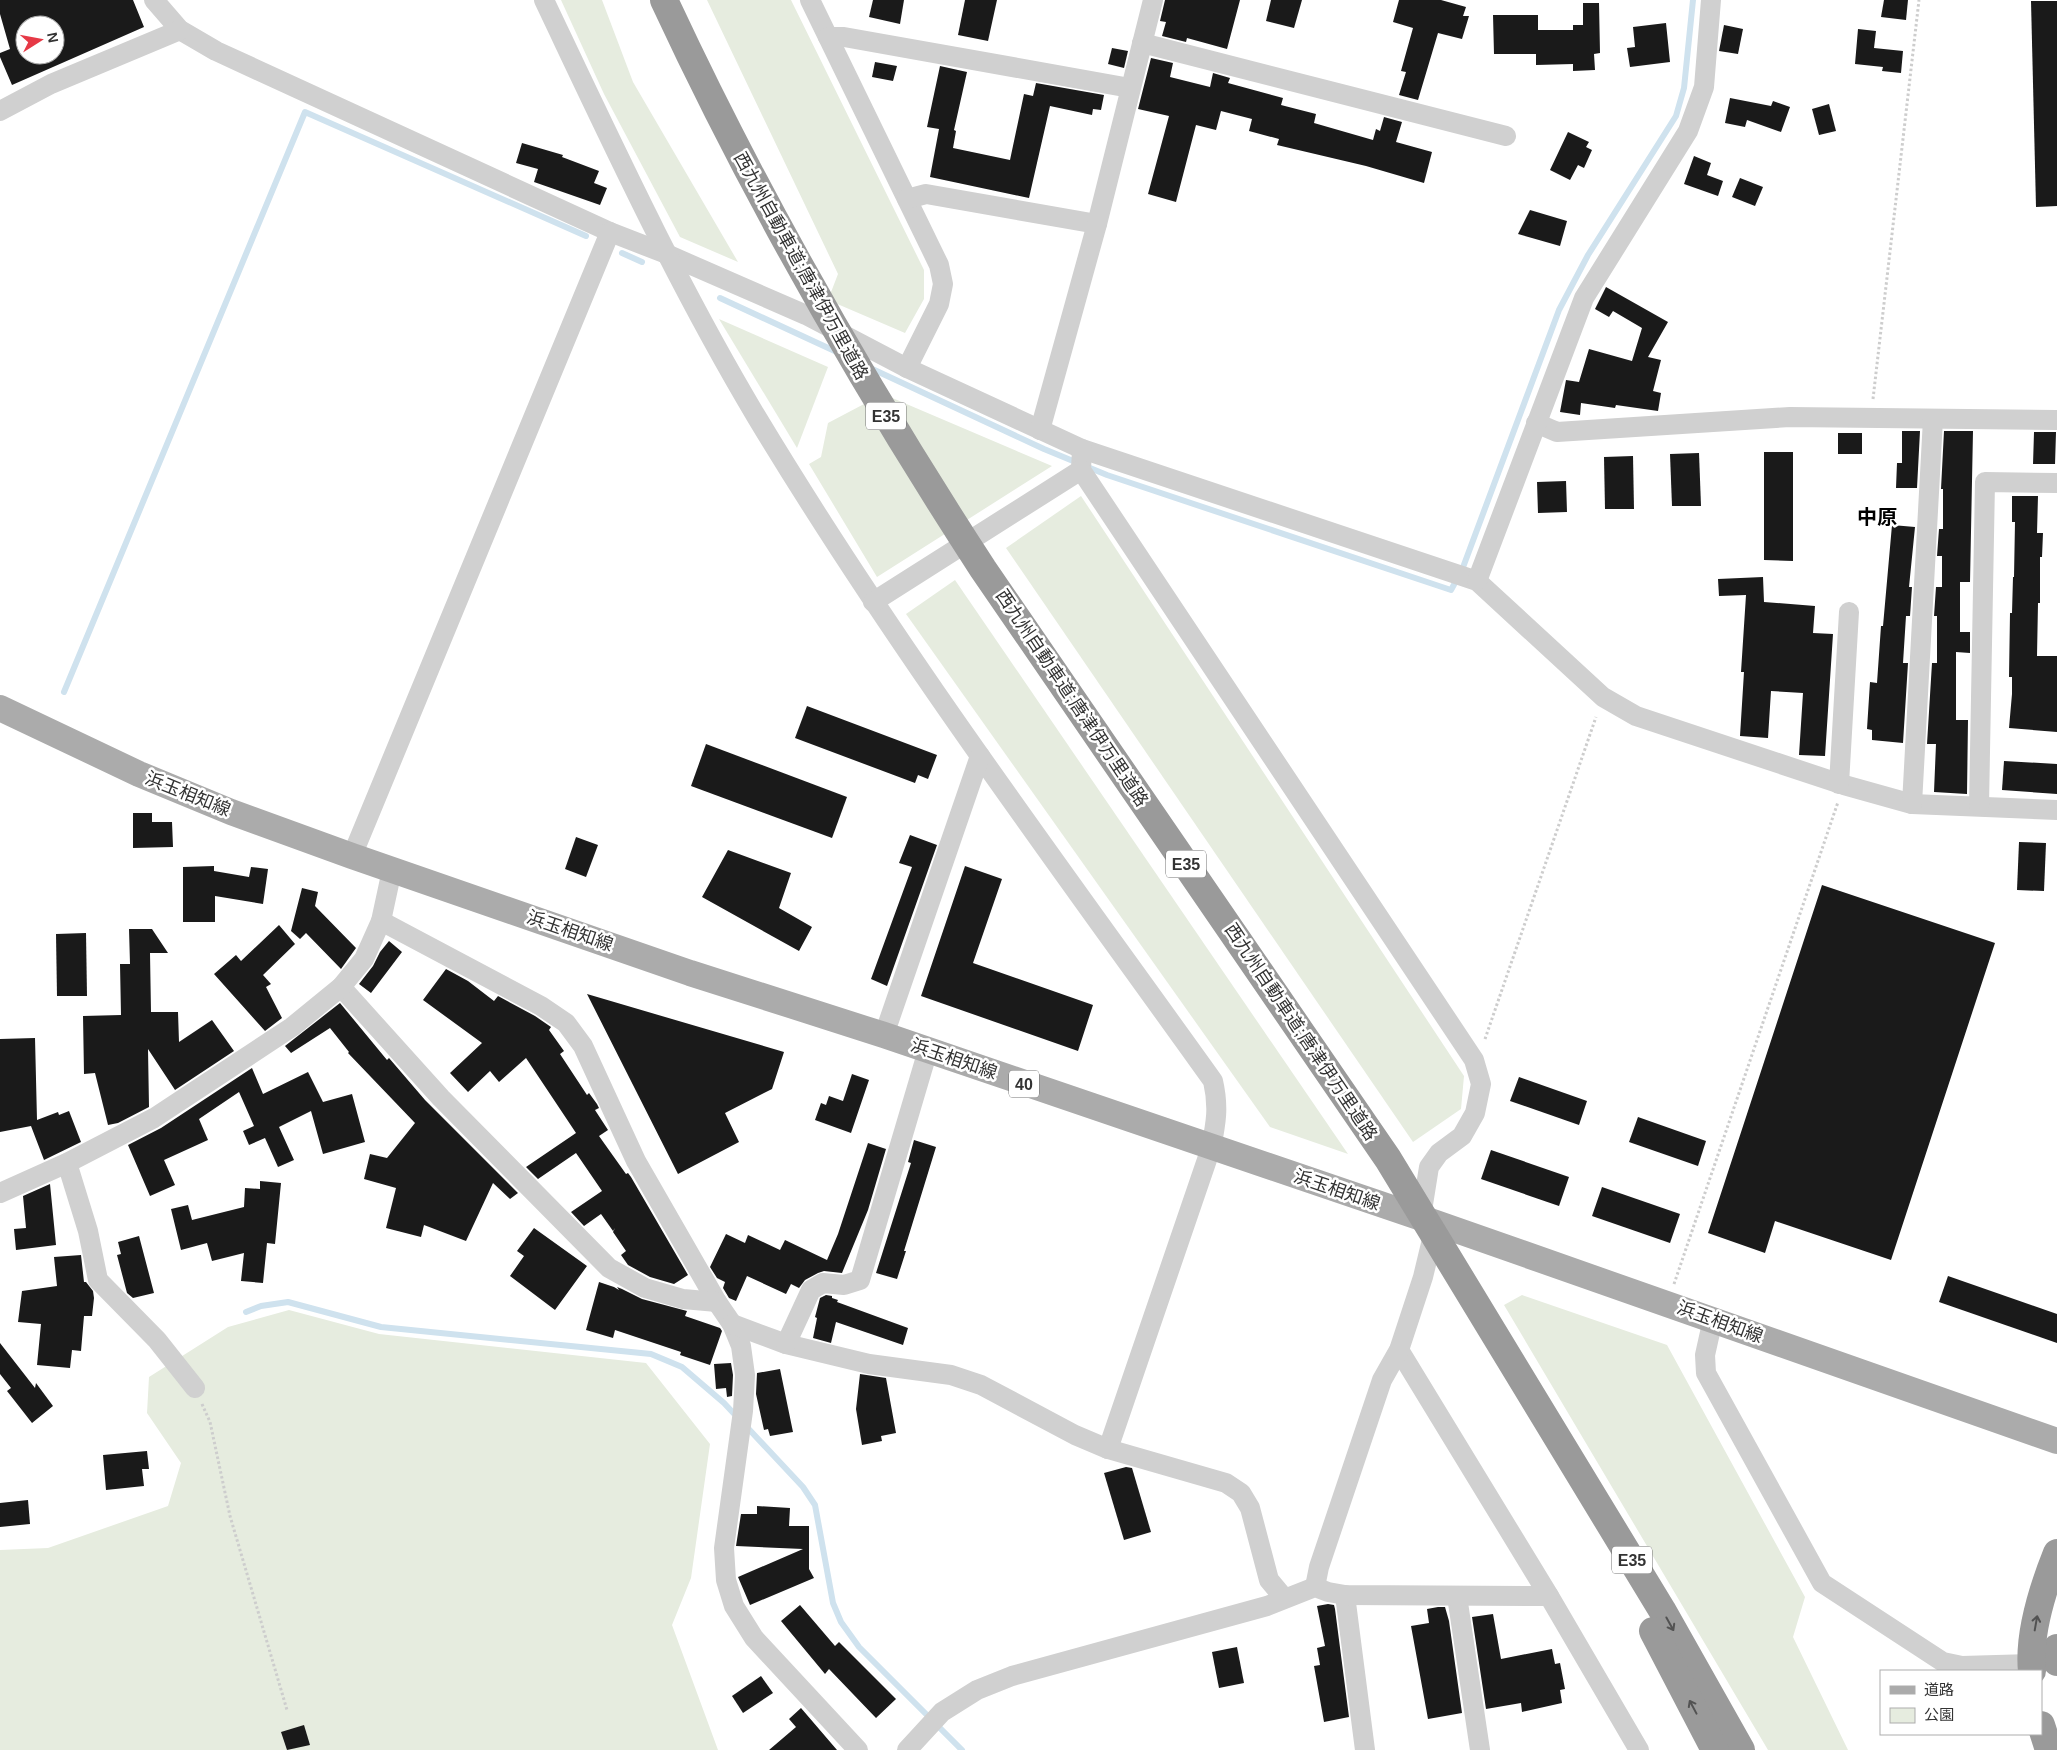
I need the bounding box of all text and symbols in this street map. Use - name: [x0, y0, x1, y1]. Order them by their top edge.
- north arrow: [15, 15, 65, 65]
- text: N: [44, 31, 62, 44]
- street label: 西九州自動車道;唐津伊万里道路: [730, 149, 872, 383]
- road number: E35: [866, 402, 906, 430]
- district label: 中原: [1857, 506, 1897, 528]
- street label: 西九州自動車道;唐津伊万里道路: [992, 586, 1152, 810]
- street label: 浜玉相知線: [143, 768, 233, 820]
- road number: E35: [1166, 851, 1206, 878]
- street label: 浜玉相知線: [524, 907, 616, 955]
- street label: 西九州自動車道;唐津伊万里道路: [1221, 920, 1381, 1144]
- street label: 浜玉相知線: [908, 1035, 1000, 1083]
- road number: 40: [1009, 1070, 1039, 1098]
- street label: 浜玉相知線: [1291, 1166, 1383, 1214]
- street label: 浜玉相知線: [1674, 1297, 1766, 1347]
- road number: E35: [1612, 1546, 1652, 1574]
- one-way arrow: [2032, 1615, 2042, 1631]
- one-way arrow: [1665, 1616, 1675, 1631]
- legend: [1880, 1670, 2042, 1735]
- text: 道路: [1924, 1681, 1954, 1698]
- one-way arrow: [1688, 1700, 1697, 1715]
- text: 公園: [1924, 1706, 1954, 1723]

